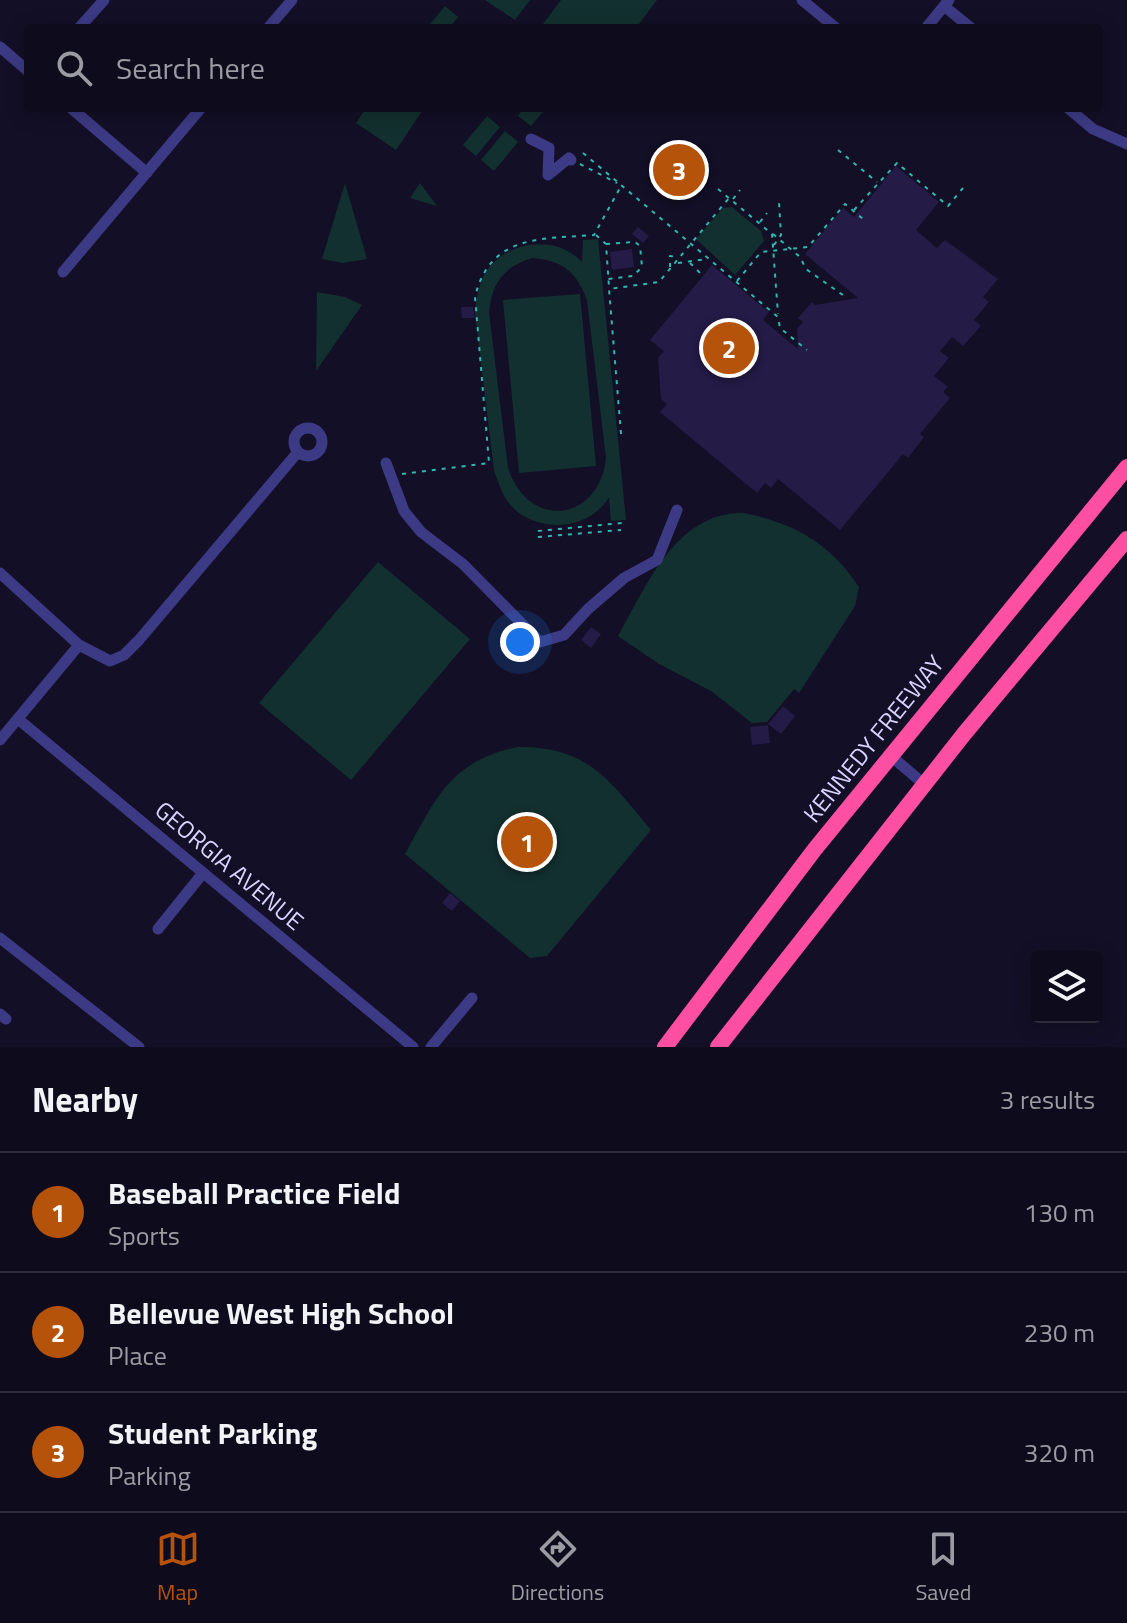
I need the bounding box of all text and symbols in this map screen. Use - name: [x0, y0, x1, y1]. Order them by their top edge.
- search box: [24, 24, 1103, 112]
- text: Search here: [116, 45, 265, 91]
- icon: search: [52, 46, 96, 90]
- pin: 3: [653, 140, 705, 200]
- pin: 2: [703, 318, 755, 378]
- your location: [500, 622, 540, 662]
- street label: KENNEDY FREEWAY: [794, 647, 952, 830]
- street label: GEORGIA AVENUE: [147, 792, 312, 938]
- pin: 1: [501, 812, 553, 872]
- map controls: [1031, 951, 1103, 1023]
- button: layers: [1031, 951, 1103, 1023]
- text: Nearby: [32, 1073, 138, 1125]
- text: 3 results: [1000, 1080, 1095, 1119]
- text: Baseball Practice Field: [108, 1170, 400, 1216]
- text: 1: [51, 1193, 65, 1232]
- text: 130 m: [1024, 1193, 1095, 1232]
- text: Sports: [108, 1216, 180, 1255]
- text: Bellevue West High School: [108, 1290, 454, 1336]
- text: 2: [51, 1313, 65, 1352]
- text: 230 m: [1024, 1313, 1095, 1352]
- text: Place: [108, 1336, 167, 1375]
- text: Student Parking: [108, 1410, 317, 1456]
- text: 3: [51, 1433, 65, 1472]
- text: 320 m: [1024, 1433, 1095, 1472]
- text: Parking: [108, 1456, 191, 1495]
- tab: Map: [156, 1527, 200, 1609]
- tab: Directions: [511, 1527, 604, 1609]
- tab: Saved: [915, 1527, 971, 1609]

